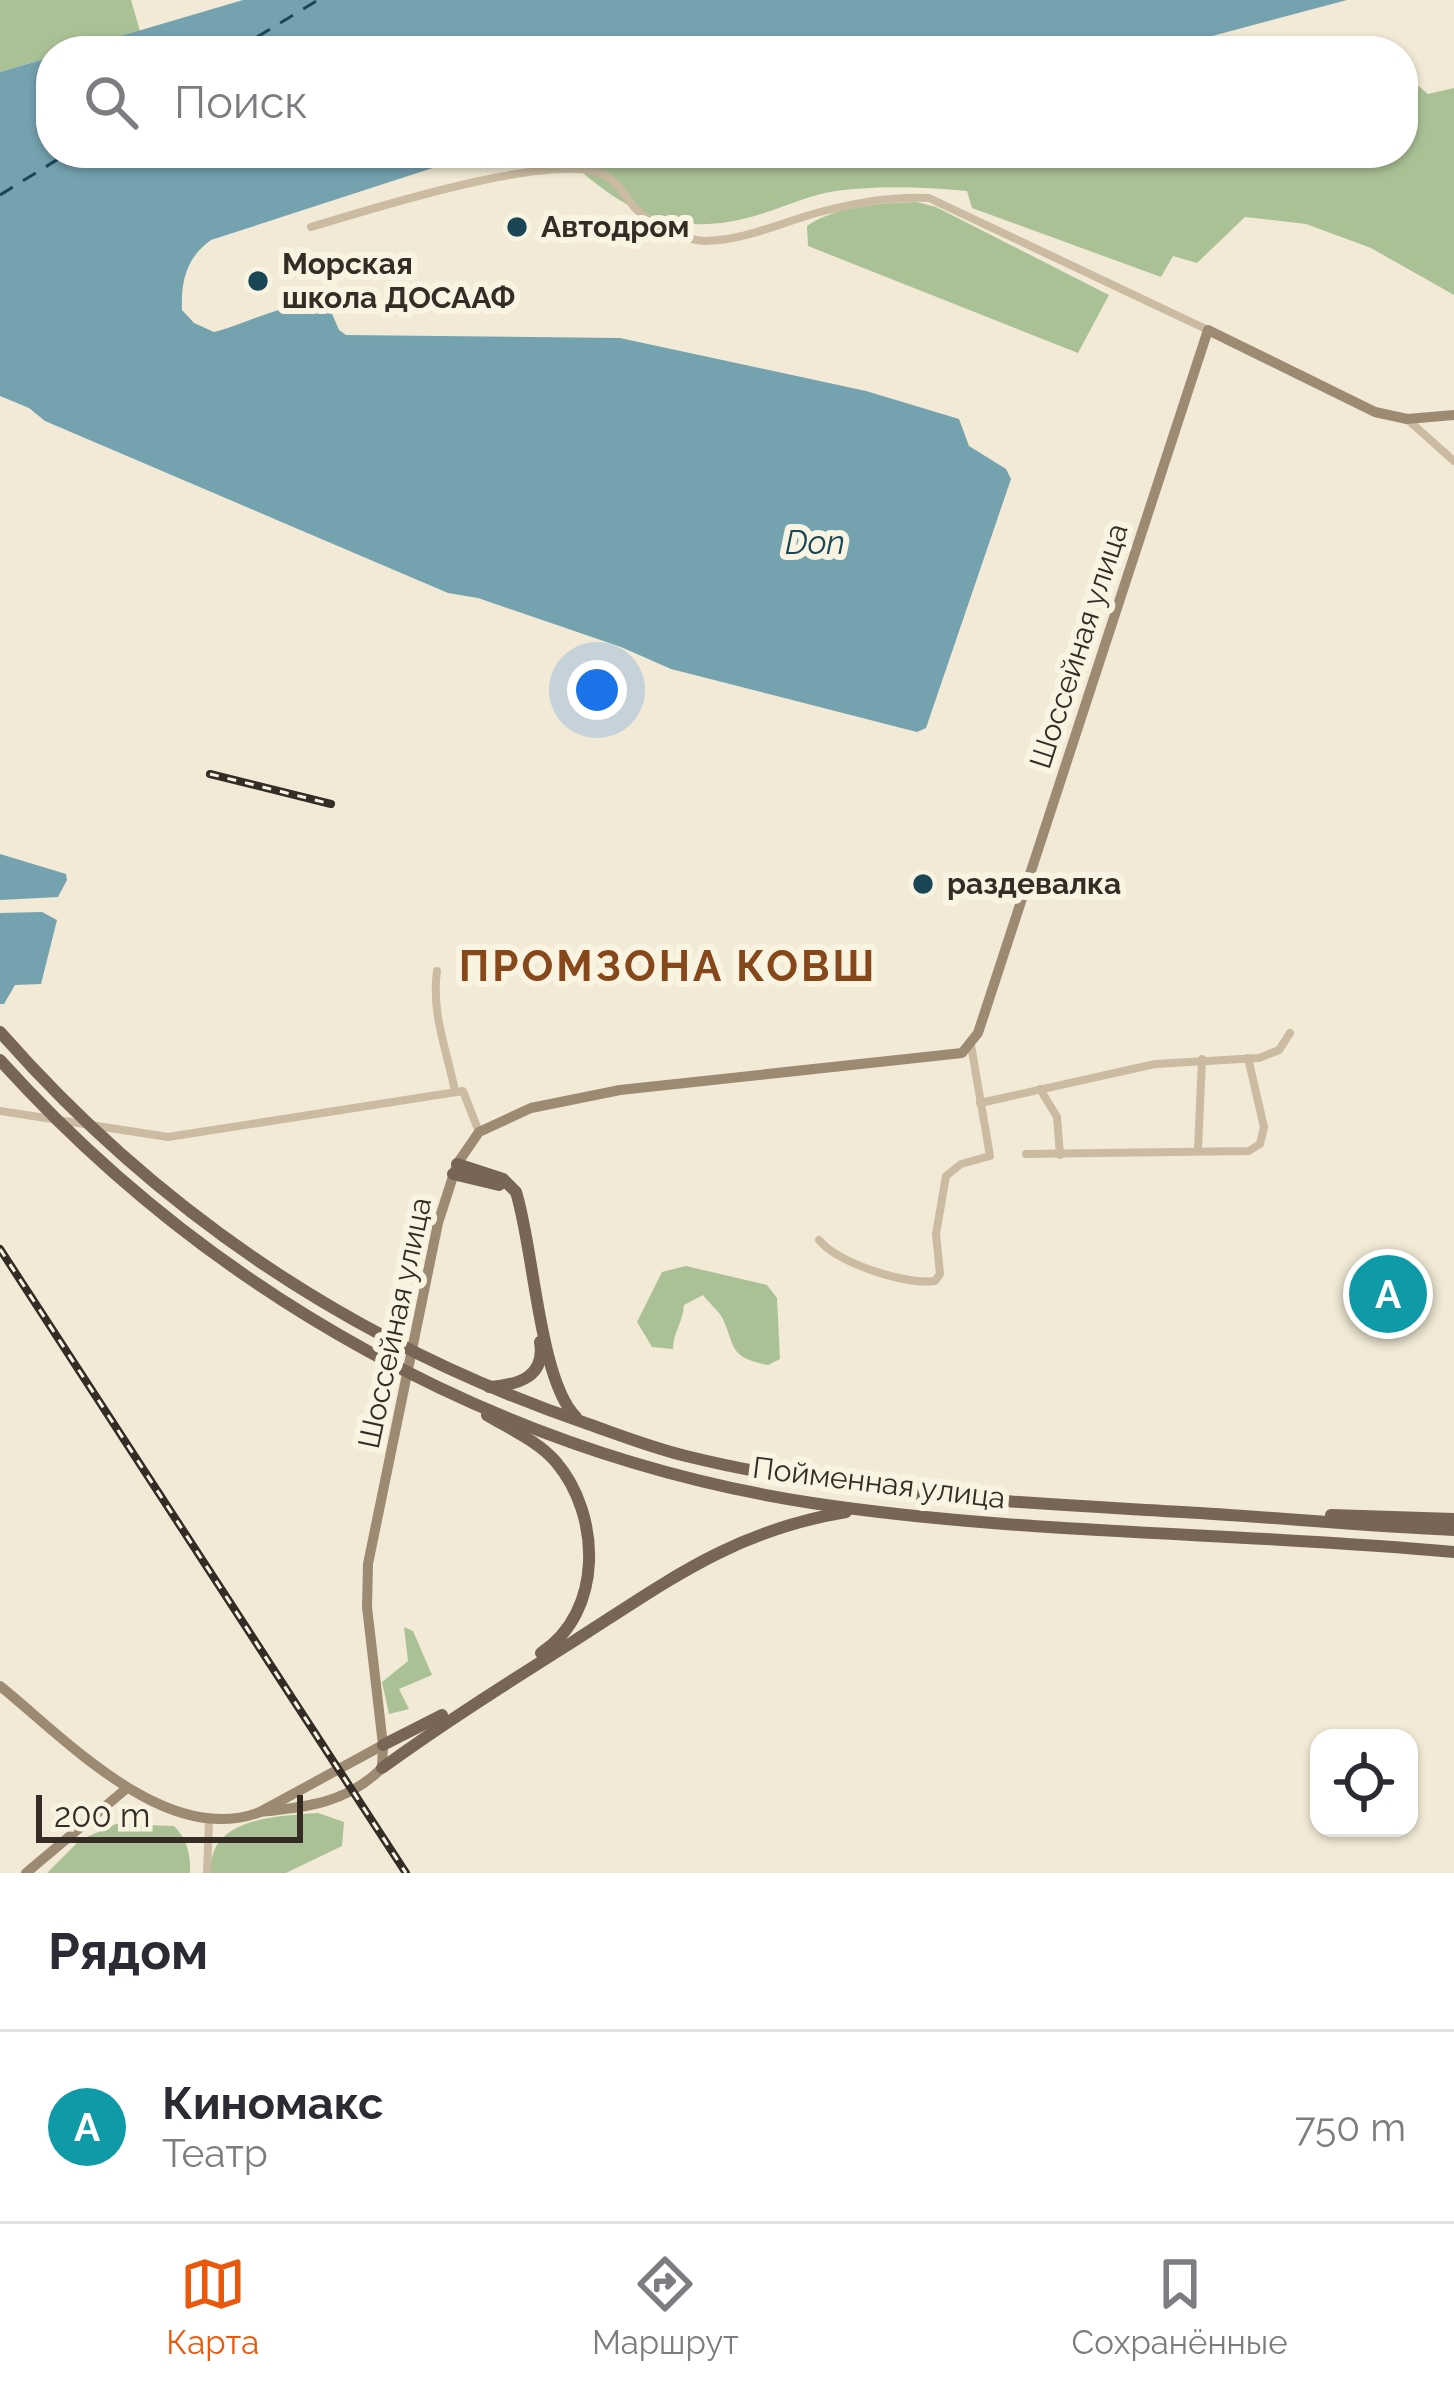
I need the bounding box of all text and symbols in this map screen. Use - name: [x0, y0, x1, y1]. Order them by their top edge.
- search box: [36, 36, 1418, 168]
- icon: search: [78, 69, 144, 135]
- text: Поиск: [174, 76, 308, 129]
- place label: Автодром: [541, 209, 689, 244]
- marker: Автодром: [504, 214, 530, 240]
- place label: Морская школа ДОСААФ: [282, 246, 515, 315]
- marker: Морская школа ДОСААФ: [245, 268, 271, 294]
- street label: Шоссейная улица: [1022, 519, 1135, 773]
- water label: Don: [785, 523, 845, 562]
- your location: [567, 660, 627, 720]
- place label: раздевалка: [947, 866, 1121, 901]
- marker: раздевалка: [910, 871, 936, 897]
- district label: ПРОМЗОНА КОВШ: [459, 942, 877, 991]
- street label: Шоссейная улица: [351, 1194, 438, 1452]
- pin: A: [1349, 1249, 1427, 1339]
- street label: Пойменная улица: [751, 1450, 1007, 1515]
- map controls: [1310, 1729, 1418, 1837]
- button: locate: [1310, 1729, 1418, 1837]
- scale bar: [36, 1789, 303, 1842]
- text: 200 m: [54, 1796, 150, 1835]
- text: Рядом: [48, 1921, 208, 1981]
- text: Киномакс: [162, 2077, 383, 2130]
- text: A: [74, 2104, 100, 2150]
- text: 750 m: [1295, 2104, 1406, 2150]
- text: Театр: [162, 2130, 268, 2176]
- tab: Карта: [166, 2251, 259, 2362]
- tab: Маршрут: [592, 2251, 739, 2362]
- tab: Сохранённые: [1072, 2251, 1288, 2362]

